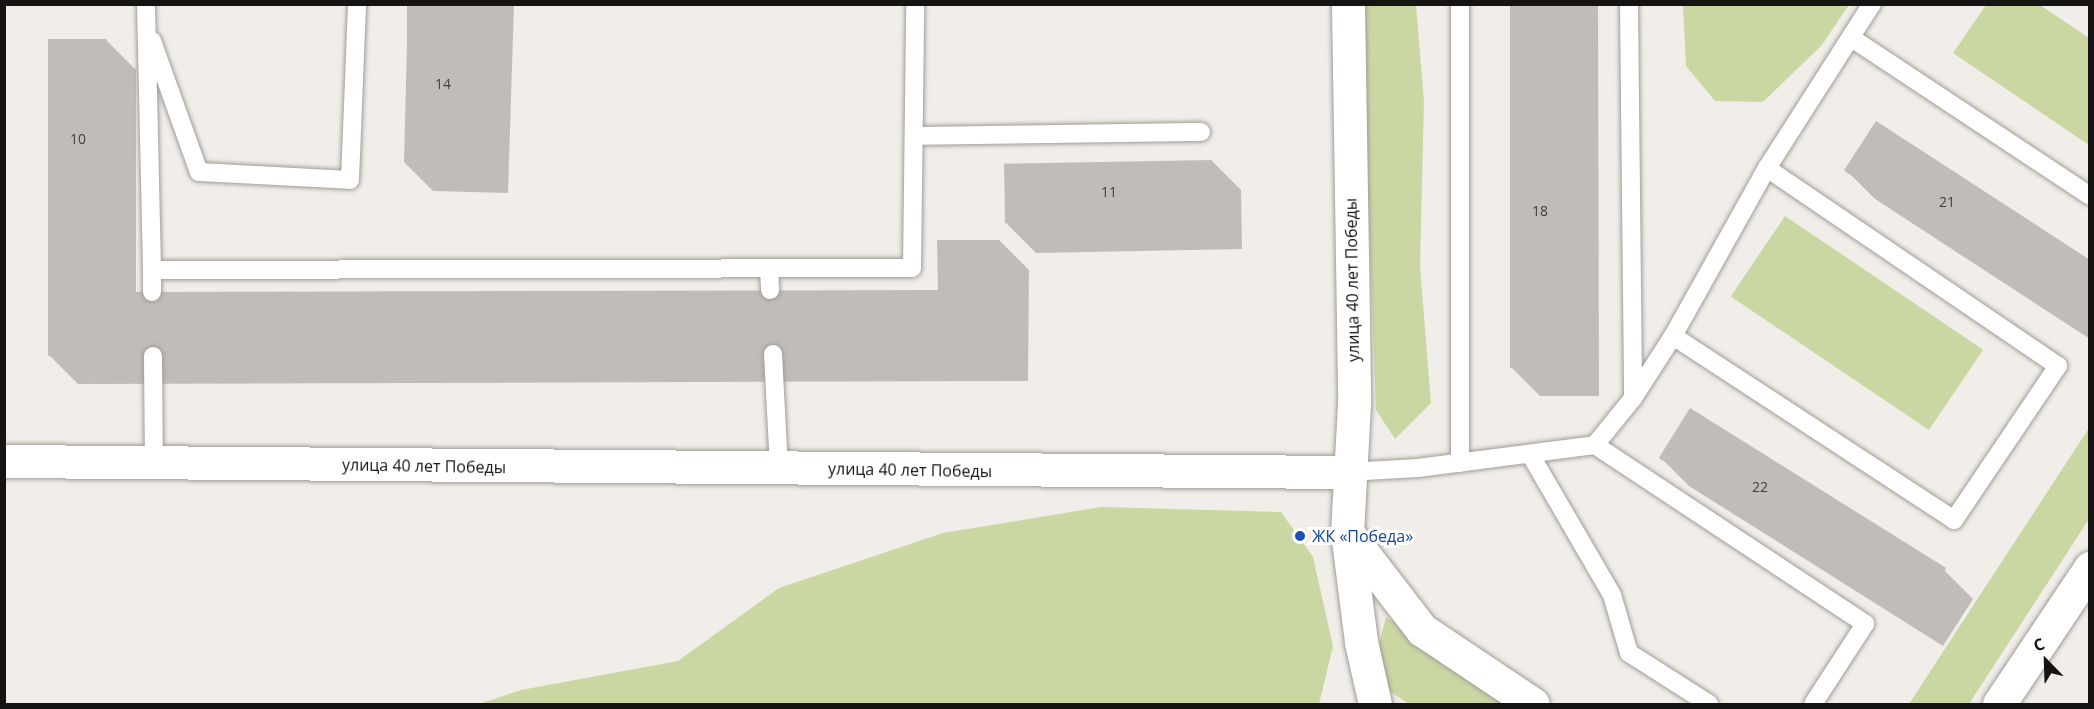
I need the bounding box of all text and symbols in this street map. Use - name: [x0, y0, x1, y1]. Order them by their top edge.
- house number: 14: [435, 76, 451, 92]
- house number: 10: [70, 131, 86, 147]
- house number: 11: [1101, 184, 1117, 200]
- house number: 21: [1939, 194, 1955, 210]
- street label: улица 40 лет Победы: [1341, 198, 1363, 362]
- house number: 18: [1532, 203, 1548, 219]
- street label: улица 40 лет Победы: [342, 455, 506, 477]
- street label: улица 40 лет Победы: [828, 459, 992, 481]
- house number: 22: [1752, 479, 1768, 495]
- place label: ЖК «Победа»: [1312, 526, 1413, 546]
- marker: ЖК «Победа»: [1293, 529, 1307, 543]
- north arrow: [2016, 631, 2076, 691]
- text: С: [2030, 632, 2048, 657]

